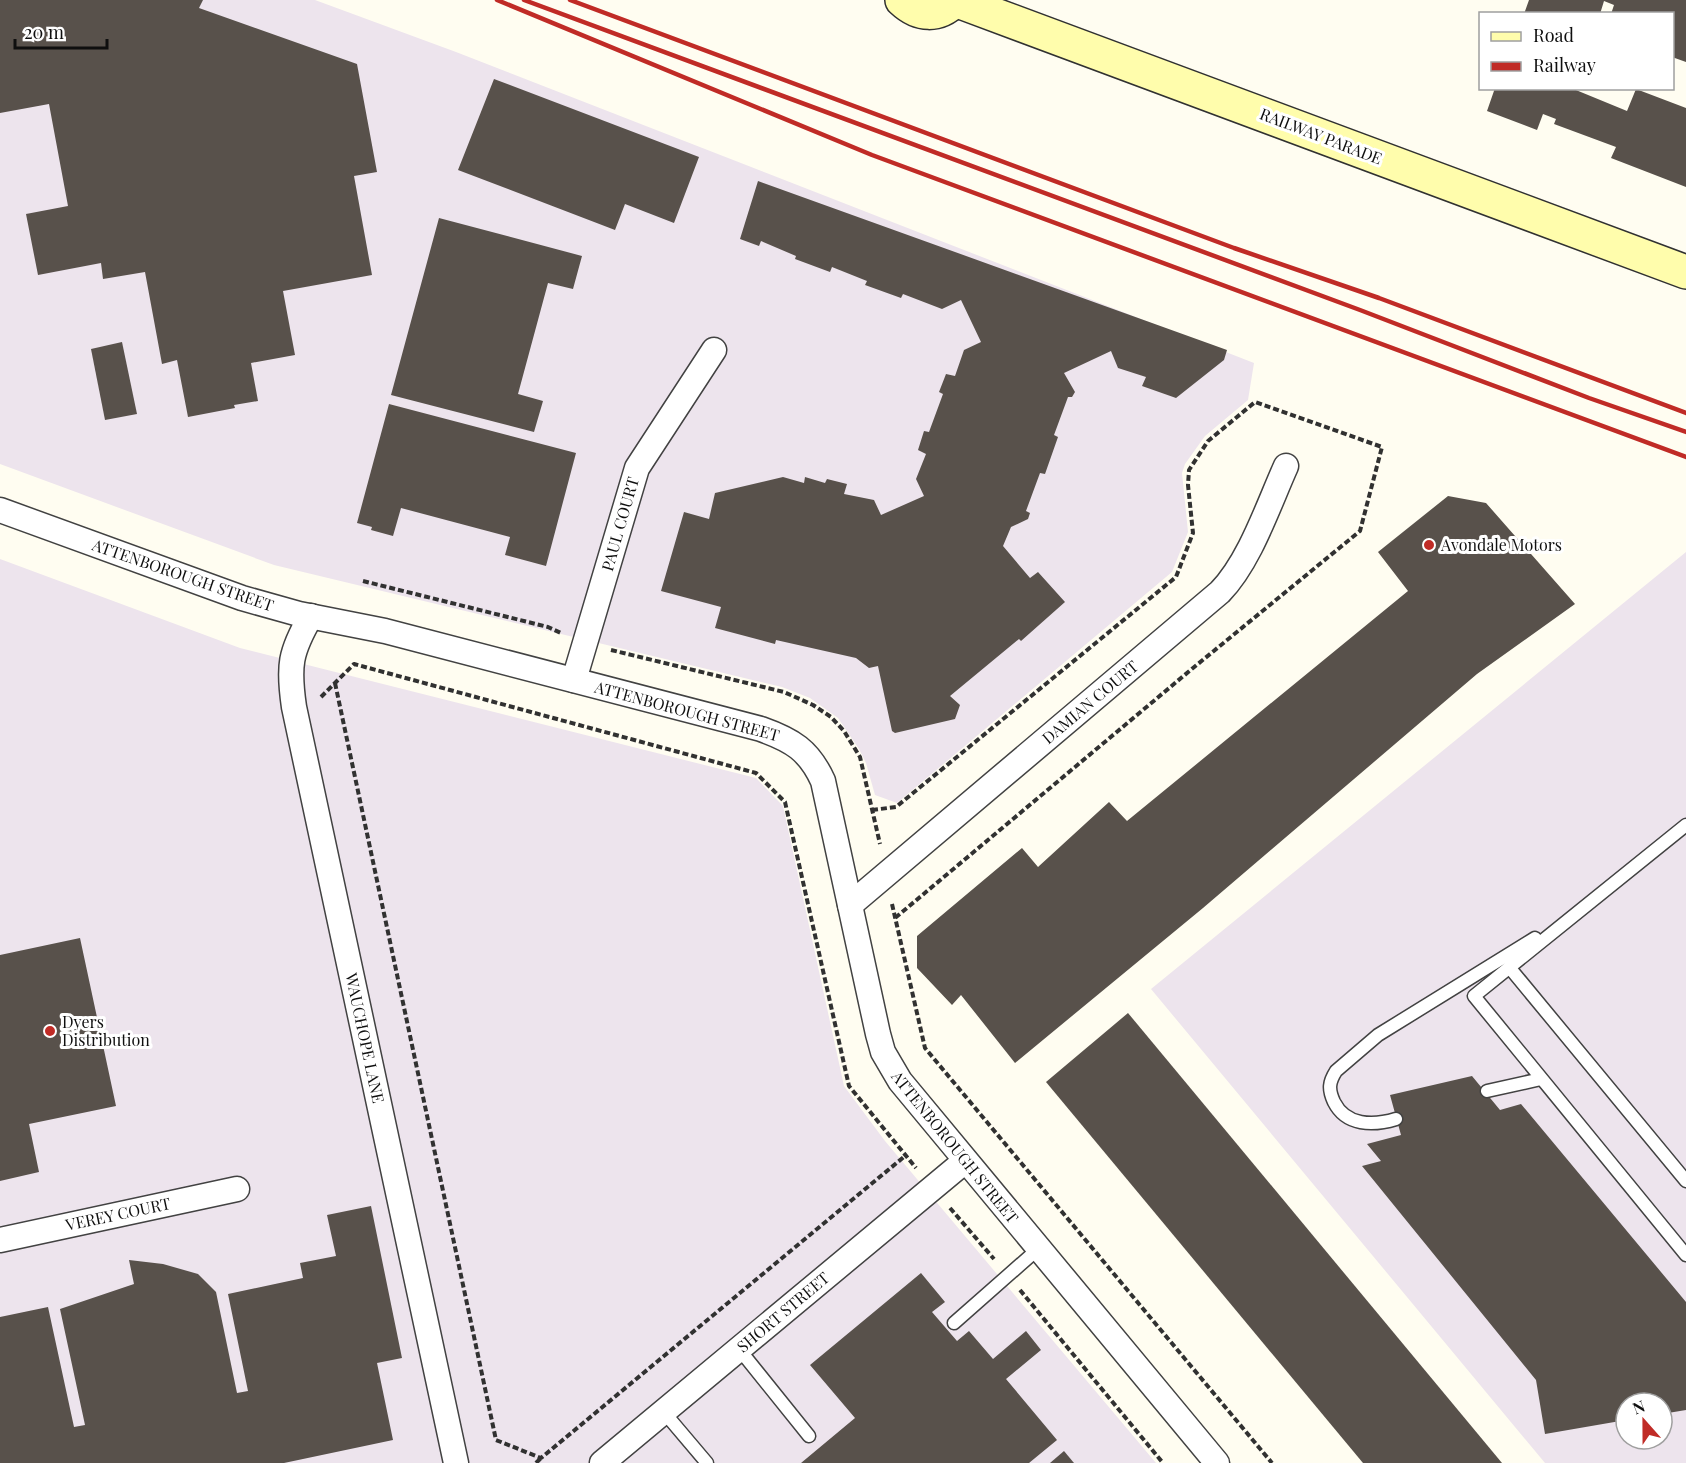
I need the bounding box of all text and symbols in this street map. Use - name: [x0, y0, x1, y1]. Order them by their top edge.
- scale bar: [15, 12, 106, 50]
- legend: [1479, 12, 1674, 90]
- text: 20 m: [24, 20, 64, 44]
- text: Road: [1533, 23, 1574, 47]
- text: Railway: [1533, 53, 1596, 77]
- street label: RAILWAY PARADE: [1257, 103, 1385, 168]
- street label: PAUL COURT: [596, 474, 643, 573]
- street label: ATTENBOROUGH STREET: [89, 533, 277, 615]
- place label: Avondale Motors: [1440, 534, 1562, 555]
- marker: Avondale Motors: [1422, 538, 1436, 552]
- street label: DAMIAN COURT: [1037, 655, 1142, 748]
- street label: ATTENBOROUGH STREET: [591, 675, 782, 745]
- street label: WAUCHOPE LANE: [341, 970, 390, 1105]
- place label: Dyers Distribution: [62, 1011, 150, 1050]
- marker: Dyers Distribution: [43, 1024, 57, 1038]
- street label: ATTENBOROUGH STREET: [887, 1065, 1024, 1227]
- street label: VEREY COURT: [63, 1192, 172, 1235]
- street label: SHORT STREET: [732, 1267, 833, 1356]
- north arrow: [1614, 1391, 1674, 1451]
- text: N: [1629, 1394, 1648, 1418]

